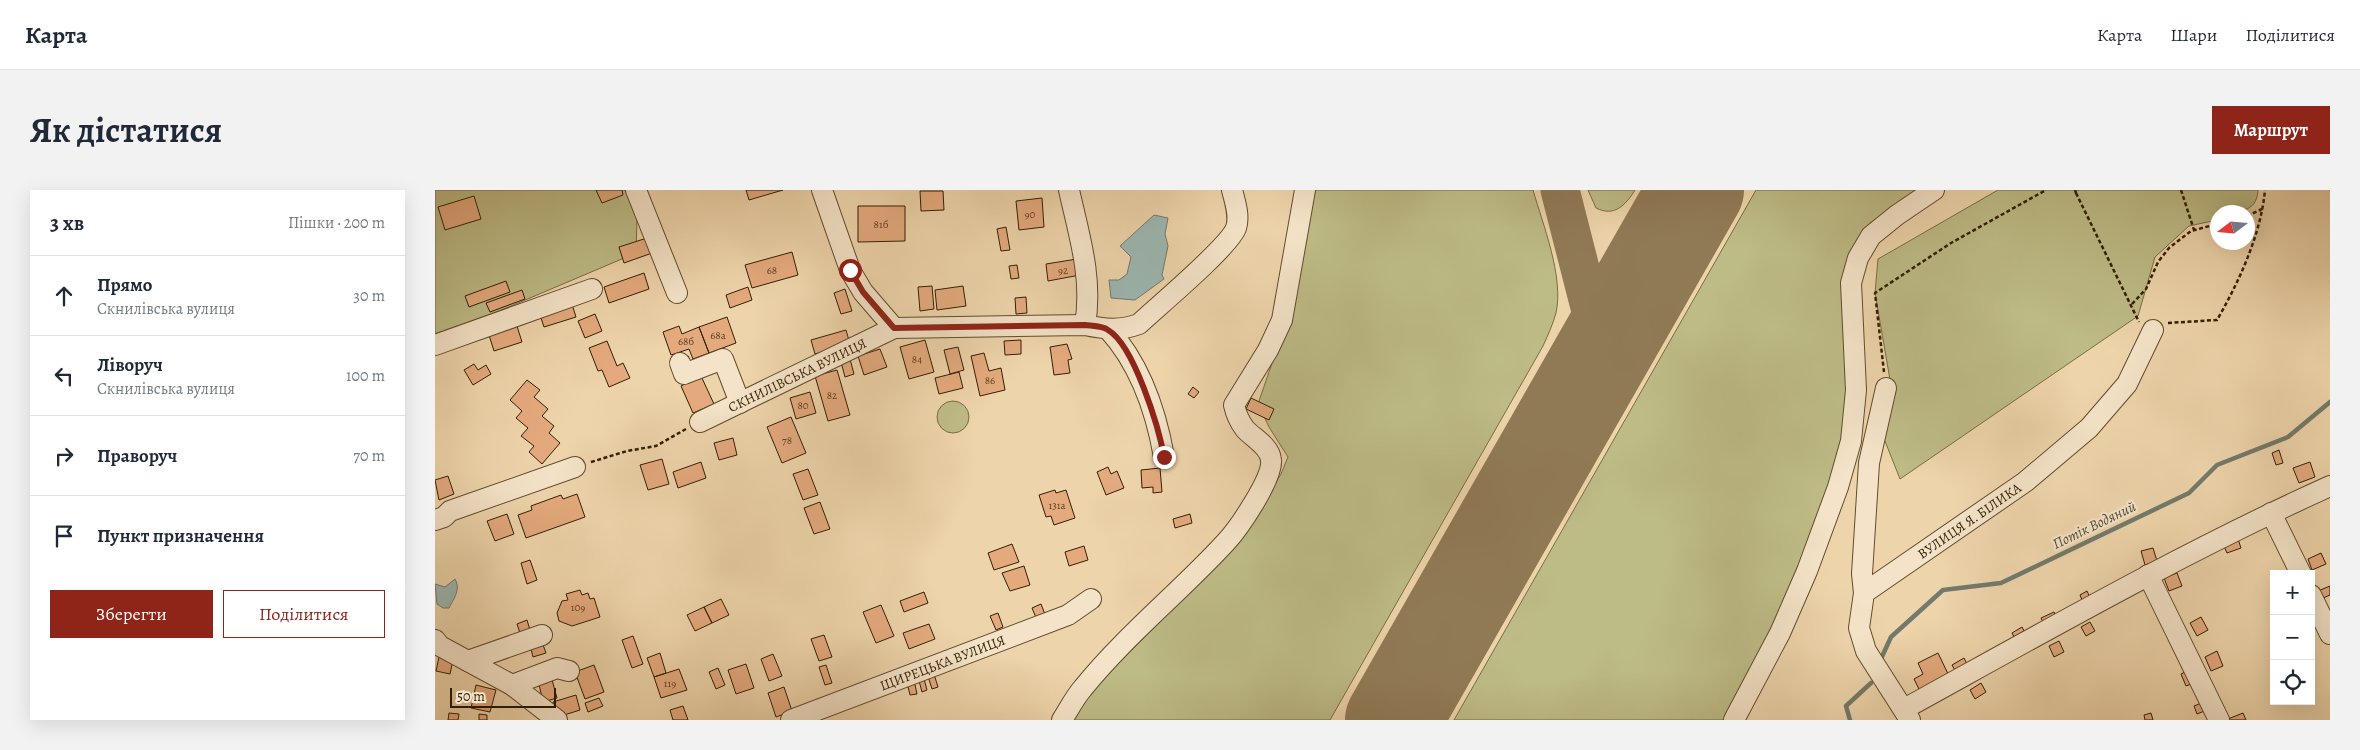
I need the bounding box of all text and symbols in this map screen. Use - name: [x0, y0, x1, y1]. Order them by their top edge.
- text: Карта: [25, 19, 87, 51]
- text: Карта: [2097, 23, 2142, 47]
- text: Шари: [2170, 23, 2217, 47]
- text: Поділитися: [2245, 23, 2335, 47]
- text: Як дістатися: [30, 106, 222, 154]
- button: Маршрут: [2212, 106, 2330, 154]
- north arrow: [2210, 205, 2255, 250]
- house number: 90: [1025, 207, 1036, 222]
- text: 3 хв: [50, 209, 84, 237]
- text: Пішки · 200 m: [288, 212, 385, 234]
- house number: 81б: [874, 217, 889, 232]
- route start: [839, 259, 862, 282]
- house number: 68: [767, 263, 777, 278]
- house number: 92: [1058, 263, 1068, 278]
- text: Прямо: [97, 272, 152, 298]
- icon: ahead: [50, 282, 78, 310]
- text: 30 m: [353, 285, 385, 307]
- text: Скнилівська вулиця: [97, 298, 235, 320]
- house number: 68а: [710, 328, 727, 343]
- house number: 68б: [678, 334, 694, 349]
- street label: СКНИЛІВСЬКА ВУЛИЦЯ: [725, 334, 870, 417]
- text: Ліворуч: [97, 352, 163, 378]
- house number: 84: [912, 352, 922, 367]
- icon: left: [50, 362, 78, 390]
- text: 100 m: [346, 365, 385, 387]
- house number: 86: [985, 373, 995, 388]
- text: Скнилівська вулиця: [97, 378, 235, 400]
- house number: 82: [827, 388, 837, 403]
- house number: 80: [797, 398, 809, 413]
- house number: 78: [782, 433, 792, 448]
- icon: right: [50, 442, 78, 470]
- text: Праворуч: [97, 443, 177, 469]
- text: 70 m: [353, 445, 385, 467]
- route end: [1153, 446, 1176, 469]
- street label: ВУЛИЦЯ Я. БІЛИКА: [1914, 478, 2026, 563]
- water label: Потік Водяний: [2049, 496, 2140, 554]
- house number: 131а: [1048, 498, 1067, 513]
- icon: arrive: [50, 522, 78, 550]
- text: Пункт призначення: [97, 523, 264, 549]
- map controls: [2270, 570, 2315, 705]
- button: +: [2270, 570, 2315, 615]
- button: Зберегти: [50, 590, 213, 638]
- button: Поділитися: [223, 590, 385, 638]
- house number: 109: [571, 600, 585, 615]
- button: −: [2270, 615, 2315, 660]
- street label: ЩИРЕЦЬКА ВУЛИЦЯ: [877, 631, 1008, 695]
- button: locate: [2270, 660, 2315, 705]
- house number: 119: [664, 676, 676, 691]
- scale bar: [450, 685, 556, 708]
- text: 50 m: [457, 687, 485, 706]

